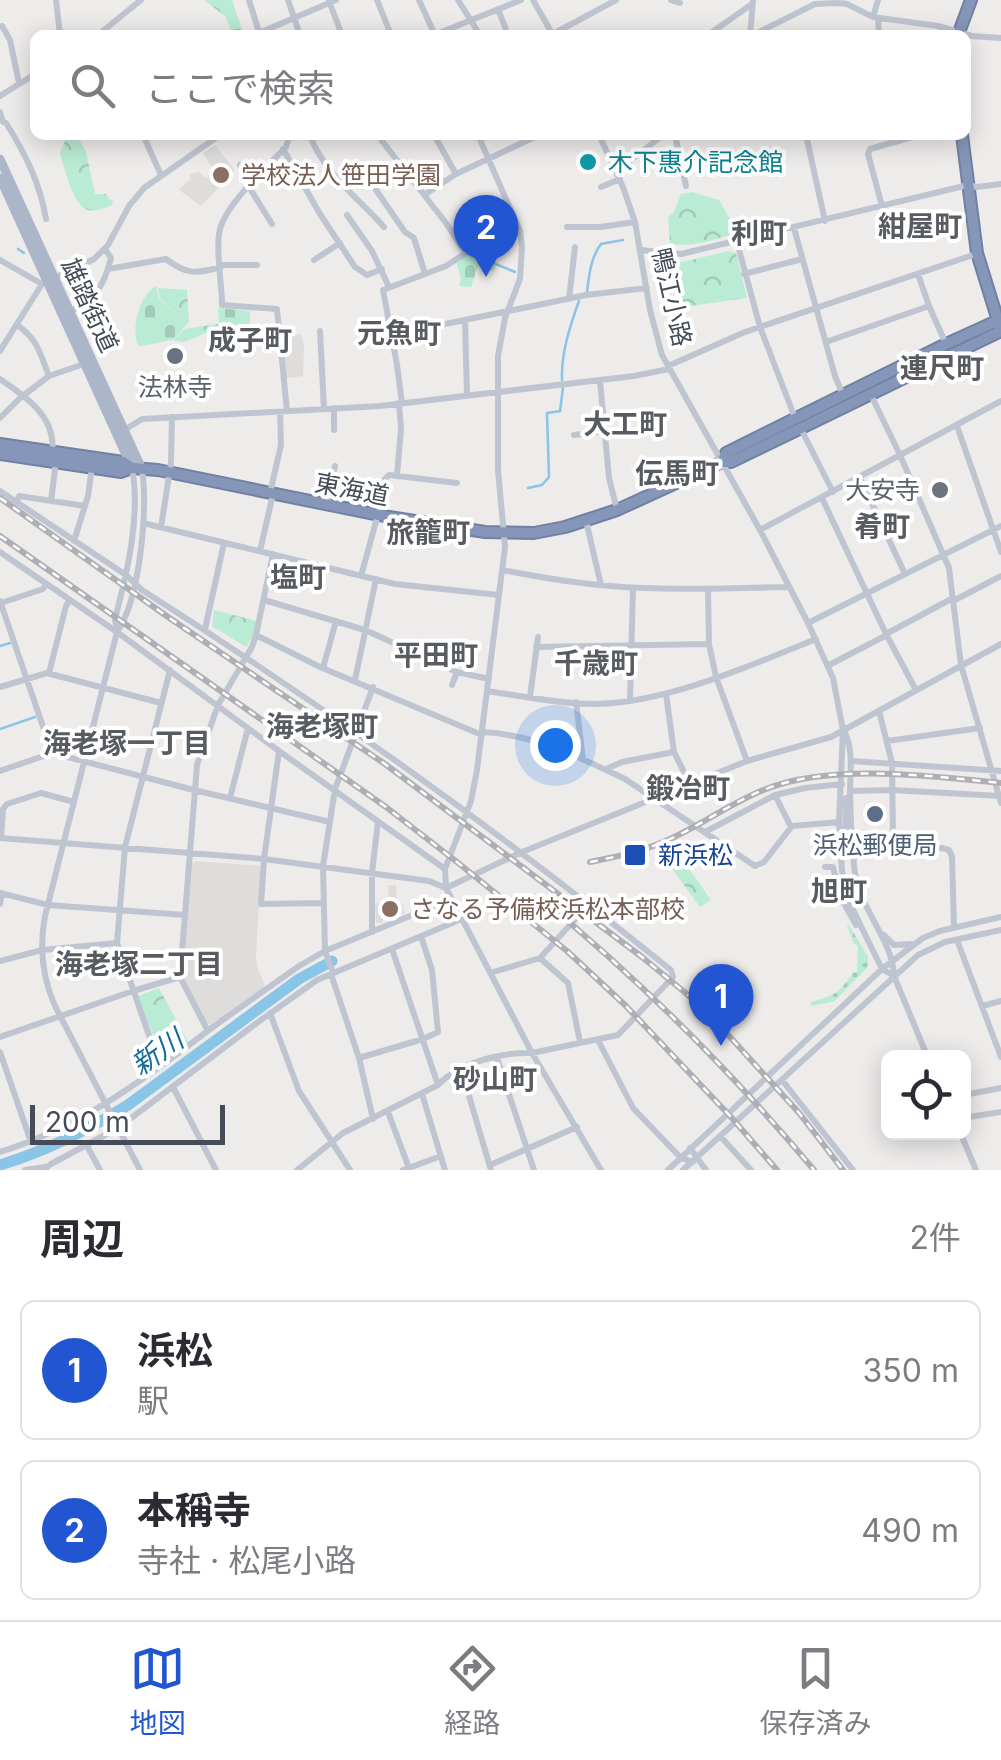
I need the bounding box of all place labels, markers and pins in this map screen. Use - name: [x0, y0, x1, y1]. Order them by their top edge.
- place label: 木下惠介記念館: [608, 147, 783, 177]
- marker: 木下惠介記念館: [577, 151, 599, 173]
- place label: 学校法人笹田学園: [241, 160, 441, 190]
- marker: 学校法人笹田学園: [210, 164, 232, 186]
- pin: 2: [454, 194, 518, 277]
- marker: 法林寺: [164, 345, 186, 367]
- place label: 法林寺: [137, 372, 213, 402]
- place label: 大安寺: [845, 475, 920, 505]
- marker: 大安寺: [929, 479, 951, 501]
- marker: 浜松郵便局: [864, 803, 886, 825]
- place label: 浜松郵便局: [812, 830, 938, 860]
- place label: 新浜松: [658, 840, 733, 870]
- marker: 新浜松: [622, 842, 648, 868]
- place label: さなる予備校浜松本部校: [410, 894, 685, 924]
- marker: さなる予備校浜松本部校: [379, 898, 401, 920]
- pin: 1: [688, 964, 754, 1046]

